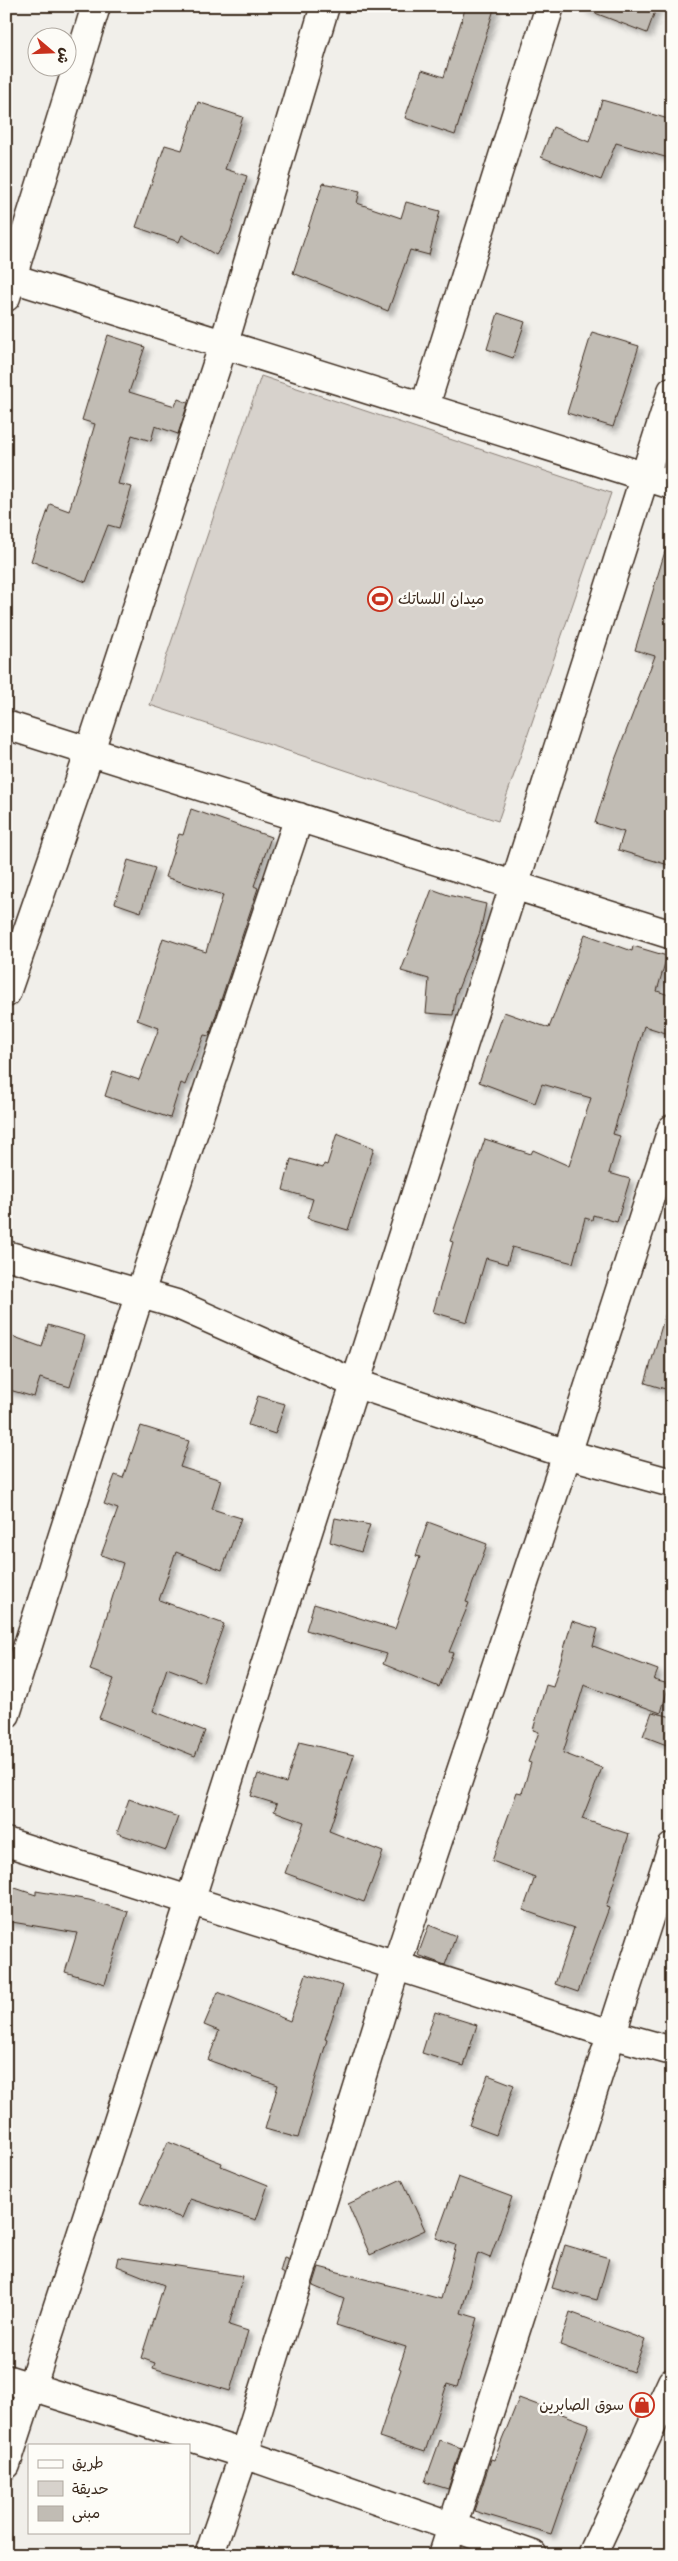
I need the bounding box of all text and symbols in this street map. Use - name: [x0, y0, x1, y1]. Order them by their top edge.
- north arrow: [28, 28, 78, 78]
- text: ش: [53, 46, 74, 66]
- sports icon: ميدان اللساتك: [367, 586, 393, 612]
- place label: ميدان اللساتك: [398, 590, 484, 608]
- shop icon: سوق الصابرين: [629, 2392, 655, 2418]
- place label: سوق الصابرين: [539, 2396, 624, 2414]
- legend: [28, 2444, 190, 2534]
- text: طريق: [72, 2454, 104, 2472]
- text: حديقة: [72, 2480, 109, 2498]
- text: مبنى: [72, 2504, 100, 2523]

